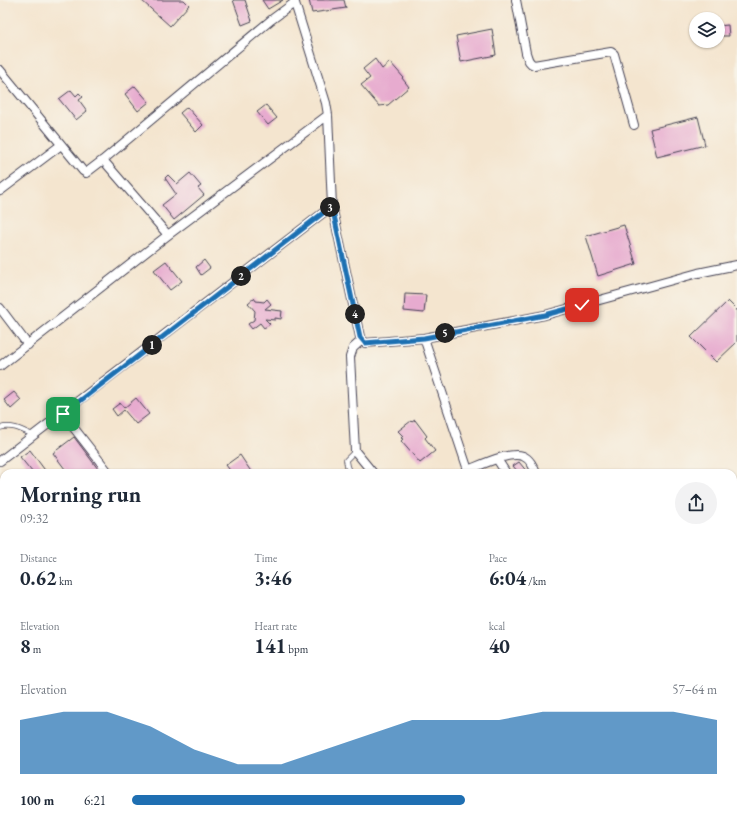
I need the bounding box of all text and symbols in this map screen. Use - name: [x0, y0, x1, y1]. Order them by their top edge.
- map controls: [689, 12, 725, 48]
- button: layers: [689, 12, 725, 48]
- pin: 3: [320, 197, 340, 217]
- text: 3: [327, 200, 333, 214]
- pin: 2: [231, 266, 251, 286]
- text: 2: [238, 269, 244, 283]
- pin: [565, 288, 599, 322]
- icon: check: [571, 294, 593, 316]
- pin: 4: [345, 304, 365, 324]
- text: 4: [352, 307, 358, 321]
- pin: 5: [435, 323, 455, 343]
- text: 5: [442, 326, 448, 340]
- pin: 1: [142, 335, 162, 355]
- text: 1: [149, 338, 155, 352]
- pin: [46, 397, 80, 431]
- icon: arrive: [52, 403, 74, 425]
- text: Morning run: [20, 480, 141, 509]
- button: share: [675, 482, 717, 524]
- text: 09:32: [20, 510, 48, 527]
- text: Distance: [20, 551, 57, 565]
- text: Time: [254, 551, 277, 565]
- text: Pace: [489, 551, 507, 565]
- text: 0.62: [20, 565, 57, 591]
- text: 3:46: [254, 565, 292, 591]
- text: 6:04: [489, 565, 526, 591]
- text: km: [57, 574, 73, 588]
- text: /km: [526, 574, 546, 588]
- text: Elevation: [20, 619, 60, 633]
- text: Heart rate: [254, 619, 297, 633]
- text: kcal: [489, 619, 505, 633]
- text: 8: [20, 633, 31, 659]
- text: 141: [254, 633, 286, 659]
- text: 40: [489, 633, 510, 659]
- text: m: [31, 642, 41, 656]
- text: bpm: [286, 642, 308, 656]
- text: Elevation: [20, 681, 67, 698]
- text: 57–64 m: [672, 681, 717, 698]
- text: 100 m: [20, 792, 54, 809]
- text: 6:21: [84, 792, 106, 809]

